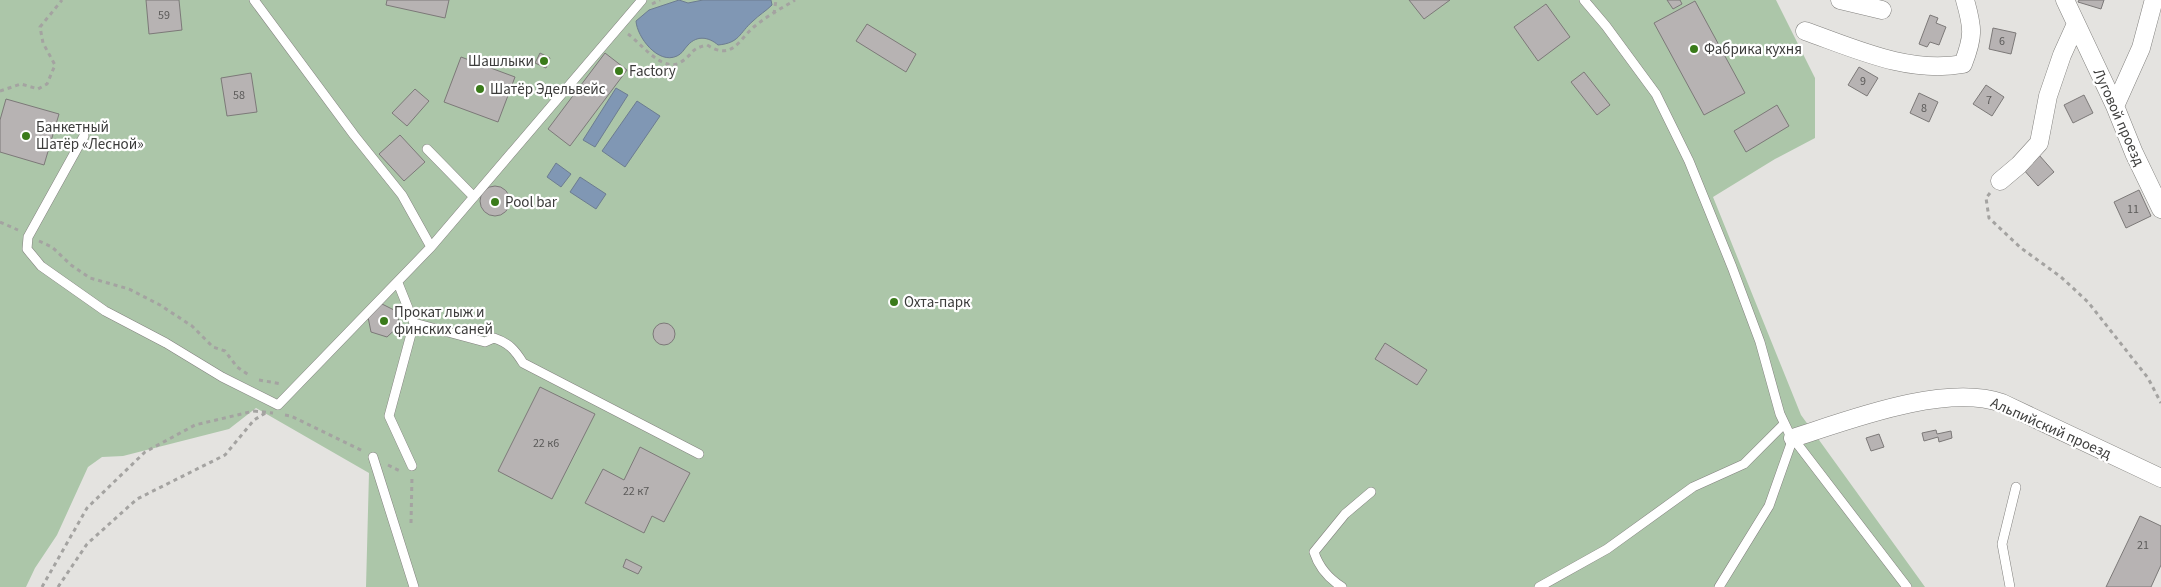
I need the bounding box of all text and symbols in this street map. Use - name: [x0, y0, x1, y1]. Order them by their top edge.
- house number: 59: [158, 7, 170, 24]
- house number: 6: [1999, 33, 2005, 50]
- place label: Фабрика кухня: [1704, 39, 1802, 60]
- marker: Фабрика кухня: [1688, 43, 1700, 55]
- place label: Шашлыки: [468, 51, 534, 72]
- marker: Шашлыки: [538, 55, 550, 67]
- place label: Factory: [629, 61, 676, 82]
- marker: Factory: [613, 65, 625, 77]
- street label: Луговой проезд: [2088, 65, 2149, 169]
- house number: 9: [1860, 73, 1866, 90]
- place label: Шатёр Эдельвейс: [490, 79, 606, 100]
- marker: Шатёр Эдельвейс: [474, 83, 486, 95]
- house number: 58: [233, 87, 245, 104]
- house number: 7: [1986, 92, 1992, 109]
- house number: 8: [1921, 100, 1927, 117]
- place label: Банкетный Шатёр «Лесной»: [36, 117, 144, 155]
- marker: Банкетный Шатёр «Лесной»: [20, 130, 32, 142]
- place label: Pool bar: [505, 192, 558, 213]
- marker: Pool bar: [489, 196, 501, 208]
- house number: 11: [2127, 201, 2139, 218]
- place label: Охта-парк: [904, 292, 971, 313]
- marker: Охта-парк: [888, 296, 900, 308]
- place label: Прокат лыж и финских саней: [394, 302, 493, 340]
- marker: Прокат лыж и финских саней: [378, 315, 390, 327]
- street label: Альпийский проезд: [1987, 392, 2115, 465]
- house number: 22 к6: [533, 435, 559, 452]
- house number: 22 к7: [623, 483, 649, 500]
- house number: 21: [2137, 537, 2149, 554]

